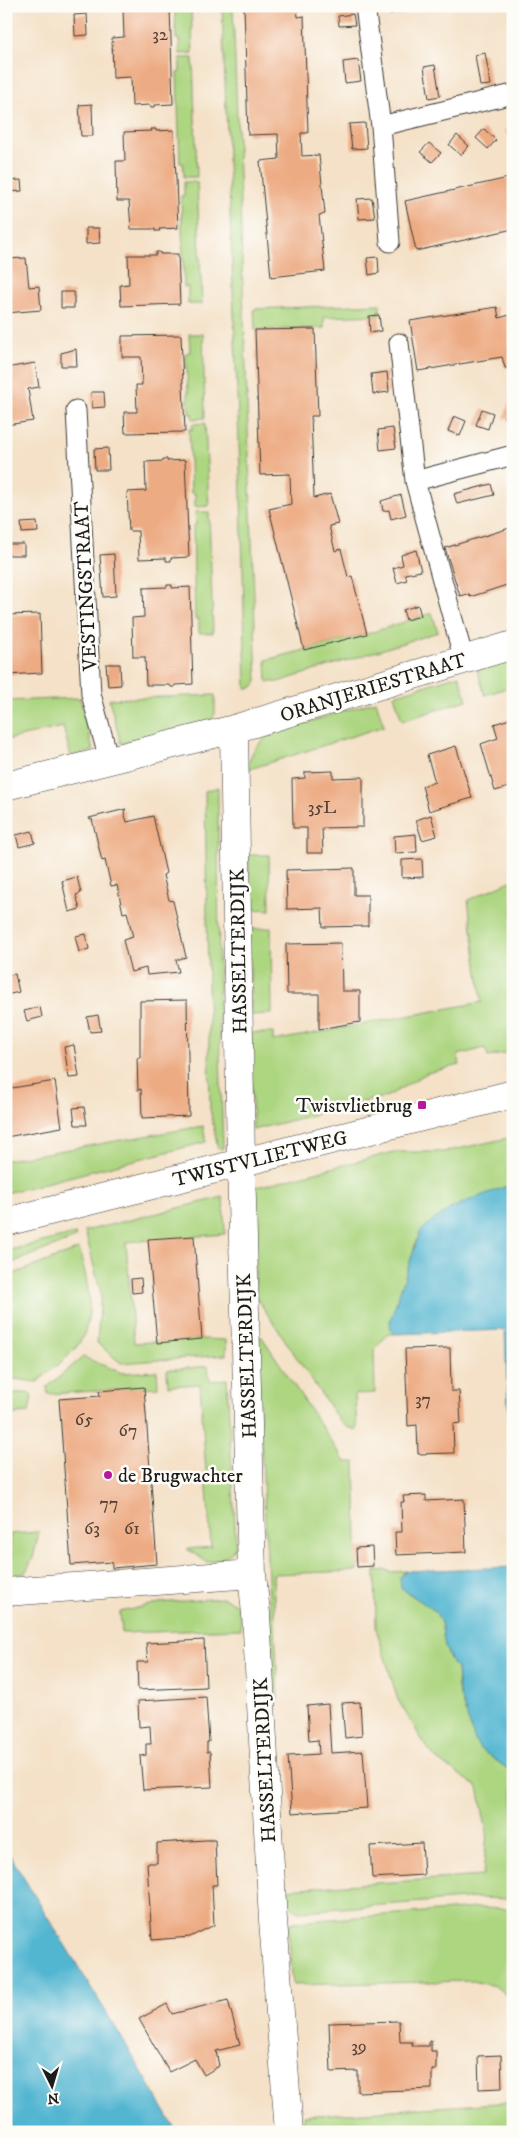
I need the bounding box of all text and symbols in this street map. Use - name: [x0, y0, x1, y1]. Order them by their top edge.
- house number: 32: [152, 24, 168, 46]
- street label: VESTINGSTRAAT: [70, 500, 103, 672]
- street label: ORANJERIESTRAAT: [277, 648, 470, 729]
- house number: 35L: [308, 797, 336, 819]
- street label: HASSELTERDIJK: [226, 868, 253, 1034]
- place label: Twistvlietbrug: [296, 1094, 412, 1119]
- marker: Twistvlietbrug: [416, 1099, 428, 1111]
- street label: TWISTVLIETWEG: [170, 1126, 350, 1193]
- street label: HASSELTERDIJK: [232, 1273, 263, 1439]
- house number: 37: [415, 1389, 431, 1411]
- house number: 65: [75, 1409, 93, 1431]
- house number: 67: [119, 1420, 137, 1442]
- place label: de Brugwachter: [118, 1464, 243, 1489]
- marker: de Brugwachter: [102, 1469, 114, 1481]
- house number: 77: [100, 1493, 118, 1515]
- house number: 63: [84, 1518, 100, 1540]
- house number: 61: [124, 1518, 140, 1540]
- street label: HASSELTERDIJK: [249, 1677, 282, 1843]
- house number: 39: [351, 2036, 367, 2058]
- north arrow: [28, 2060, 78, 2110]
- text: N: [46, 2088, 60, 2107]

